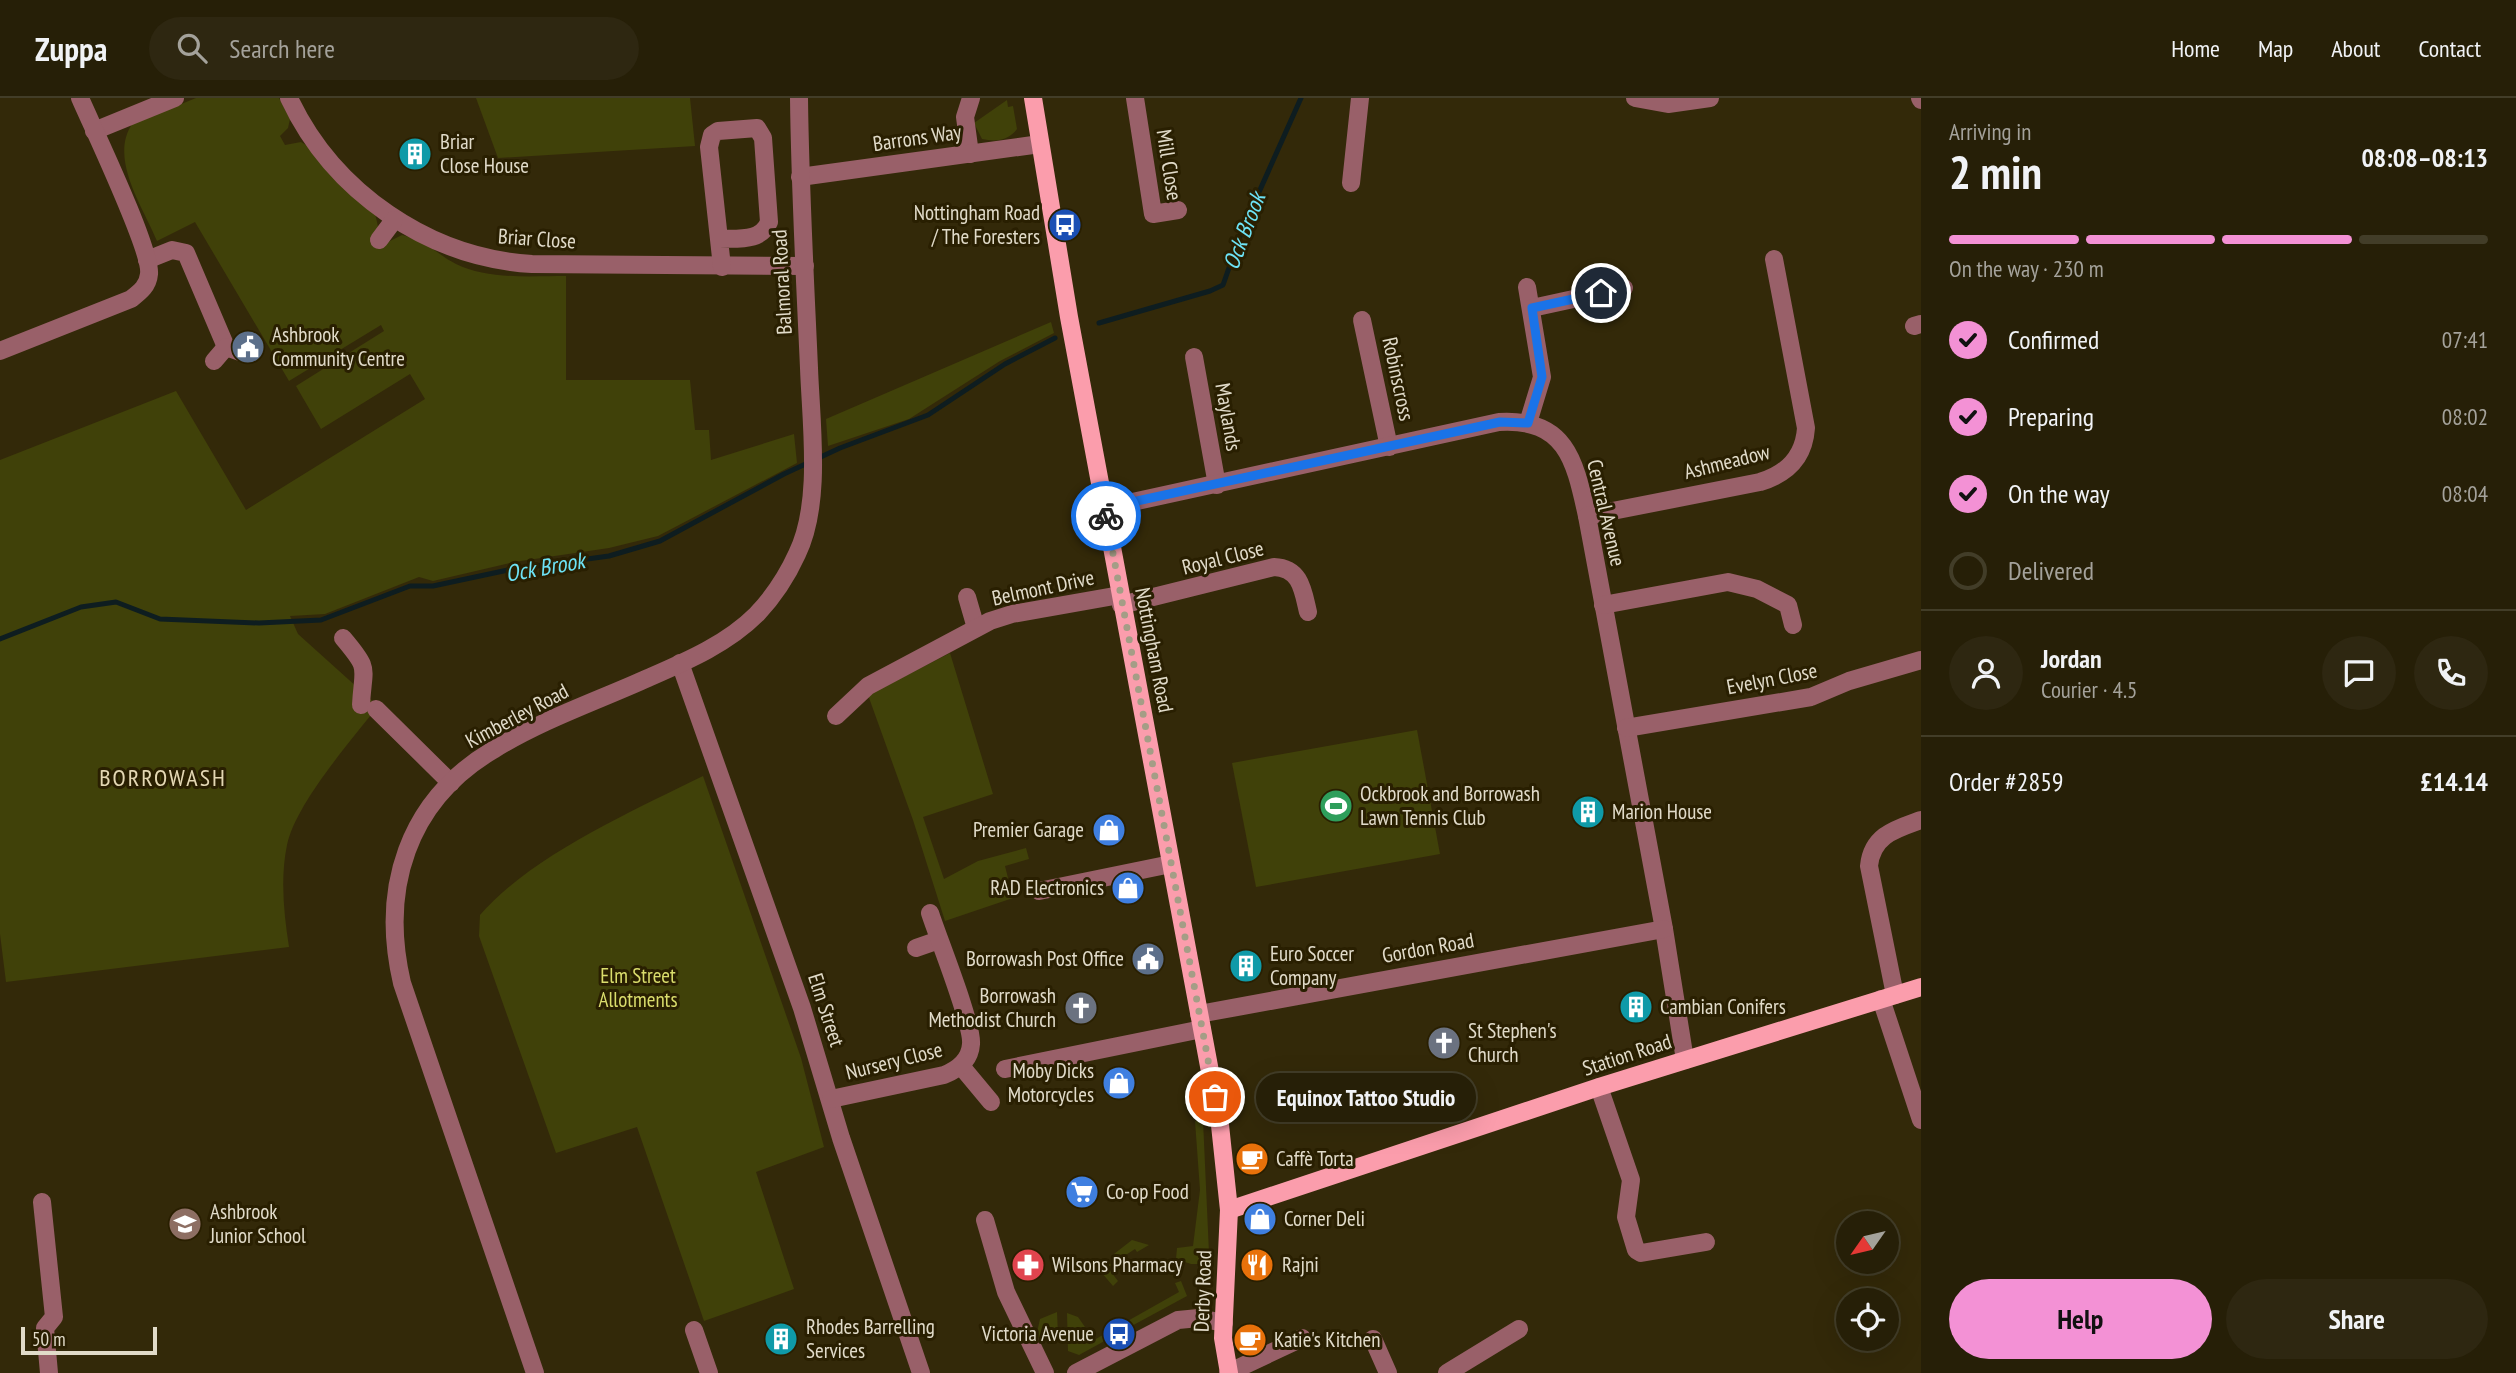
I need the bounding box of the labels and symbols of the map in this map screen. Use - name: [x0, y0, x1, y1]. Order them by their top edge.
- street label: Barrons Way: [871, 118, 963, 157]
- street label: Mill Close: [1151, 127, 1188, 202]
- place label: Briar Close House: [440, 128, 529, 179]
- building icon: Briar Close House: [396, 135, 434, 173]
- water label: Ock Brook: [1216, 185, 1273, 273]
- place label: Nottingham Road / The Foresters: [914, 199, 1040, 250]
- bus stop icon: Nottingham Road / The Foresters: [1046, 206, 1084, 244]
- street label: Briar Close: [497, 222, 577, 255]
- street label: Balmoral Road: [765, 229, 798, 335]
- pin: [1571, 263, 1631, 323]
- place label: Ashbrook Community Centre: [272, 321, 405, 372]
- public building icon: Ashbrook Community Centre: [229, 328, 267, 366]
- street label: Robinscross: [1376, 335, 1421, 423]
- street label: Maylands: [1209, 381, 1248, 453]
- street label: Ashmeadow: [1681, 438, 1773, 485]
- street label: Central Avenue: [1581, 457, 1632, 569]
- courier: [1071, 481, 1141, 551]
- street label: Royal Close: [1179, 534, 1266, 581]
- water label: Ock Brook: [503, 545, 590, 588]
- street label: Belmont Drive: [989, 564, 1096, 612]
- street label: Nottingham Road: [1129, 585, 1180, 714]
- street label: Evelyn Close: [1724, 657, 1819, 701]
- street label: Kimberley Road: [461, 677, 573, 754]
- district label: BORROWASH: [99, 762, 227, 793]
- place label: Ockbrook and Borrowash Lawn Tennis Club: [1360, 780, 1540, 831]
- sports icon: Ockbrook and Borrowash Lawn Tennis Club: [1317, 787, 1355, 825]
- building icon: Marion House: [1569, 793, 1607, 831]
- place label: Marion House: [1612, 798, 1712, 825]
- shop icon: Premier Garage: [1090, 811, 1128, 849]
- place label: Premier Garage: [973, 816, 1084, 843]
- shop icon: RAD Electronics: [1109, 869, 1147, 907]
- place label: RAD Electronics: [990, 874, 1104, 901]
- street label: Gordon Road: [1380, 926, 1476, 969]
- public building icon: Borrowash Post Office: [1129, 940, 1167, 978]
- place label: Euro Soccer Company: [1270, 940, 1354, 991]
- place label: Borrowash Post Office: [966, 945, 1124, 972]
- building icon: Euro Soccer Company: [1227, 947, 1265, 985]
- park label: Elm Street Allotments: [598, 962, 678, 1013]
- street label: Elm Street: [802, 970, 851, 1050]
- place label: Borrowash Methodist Church: [928, 982, 1056, 1033]
- building icon: Cambian Conifers: [1617, 988, 1655, 1026]
- church icon: Borrowash Methodist Church: [1062, 989, 1100, 1027]
- place label: Cambian Conifers: [1660, 993, 1786, 1020]
- place label: St Stephen's Church: [1468, 1017, 1557, 1068]
- church icon: St Stephen's Church: [1425, 1024, 1463, 1062]
- street label: Station Road: [1579, 1027, 1675, 1082]
- street label: Nursery Close: [843, 1035, 945, 1086]
- place label: Moby Dicks Motorcycles: [1008, 1057, 1094, 1108]
- shop icon: Moby Dicks Motorcycles: [1100, 1064, 1138, 1102]
- pin: [1185, 1067, 1245, 1127]
- callout: Equinox Tattoo Studio: [1257, 1072, 1478, 1122]
- cafe icon: Caffè Torta: [1233, 1140, 1271, 1178]
- place label: Caffè Torta: [1276, 1145, 1354, 1172]
- supermarket icon: Co-op Food: [1063, 1173, 1101, 1211]
- place label: Co-op Food: [1106, 1178, 1189, 1205]
- place label: Ashbrook Junior School: [209, 1198, 306, 1249]
- shop icon: Corner Deli: [1241, 1200, 1279, 1238]
- school or university icon: Ashbrook Junior School: [166, 1205, 204, 1243]
- place label: Corner Deli: [1284, 1205, 1365, 1232]
- north arrow: [1836, 1211, 1899, 1274]
- pharmacy icon: Wilsons Pharmacy: [1009, 1246, 1047, 1284]
- restaurant icon: Rajni: [1238, 1246, 1276, 1284]
- street label: Derby Road: [1188, 1250, 1217, 1332]
- place label: Wilsons Pharmacy: [1052, 1251, 1183, 1278]
- place label: Rajni: [1282, 1251, 1319, 1278]
- place label: Rhodes Barrelling Services: [806, 1313, 935, 1364]
- bus stop icon: Victoria Avenue: [1100, 1315, 1138, 1353]
- building icon: Rhodes Barrelling Services: [762, 1320, 800, 1358]
- place label: Victoria Avenue: [981, 1320, 1094, 1347]
- cafe icon: Katie's Kitchen: [1231, 1321, 1269, 1359]
- scale bar: [21, 1324, 158, 1356]
- place label: Katie's Kitchen: [1274, 1326, 1380, 1353]

